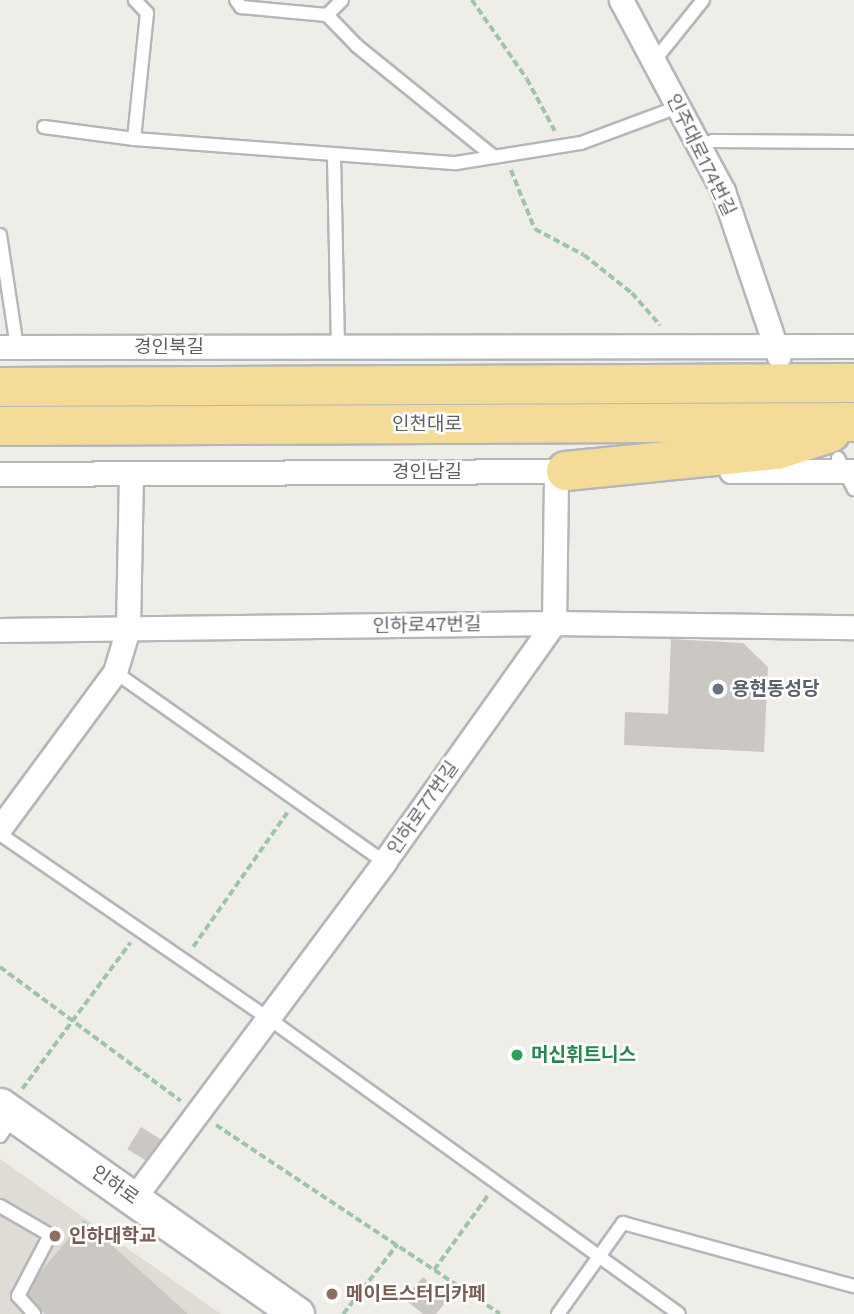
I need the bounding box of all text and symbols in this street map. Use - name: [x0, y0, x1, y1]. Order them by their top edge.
- street label: 인주대로174번길: [662, 90, 740, 220]
- street label: 경인북길: [134, 336, 204, 358]
- street label: 인천대로: [392, 413, 462, 435]
- street label: 경인남길: [392, 461, 462, 483]
- street label: 인하로47번길: [372, 613, 482, 637]
- place label: 용현동성당: [732, 678, 819, 700]
- marker: 용현동성당: [710, 681, 726, 697]
- street label: 인하로77번길: [382, 757, 464, 859]
- place label: 머신휘트니스: [531, 1044, 636, 1066]
- marker: 머신휘트니스: [509, 1047, 525, 1063]
- street label: 인하로: [87, 1161, 143, 1209]
- place label: 인하대학교: [69, 1225, 156, 1247]
- marker: 인하대학교: [47, 1228, 63, 1244]
- place label: 메이트스터디카페: [346, 1283, 486, 1305]
- marker: 메이트스터디카페: [324, 1286, 340, 1302]

